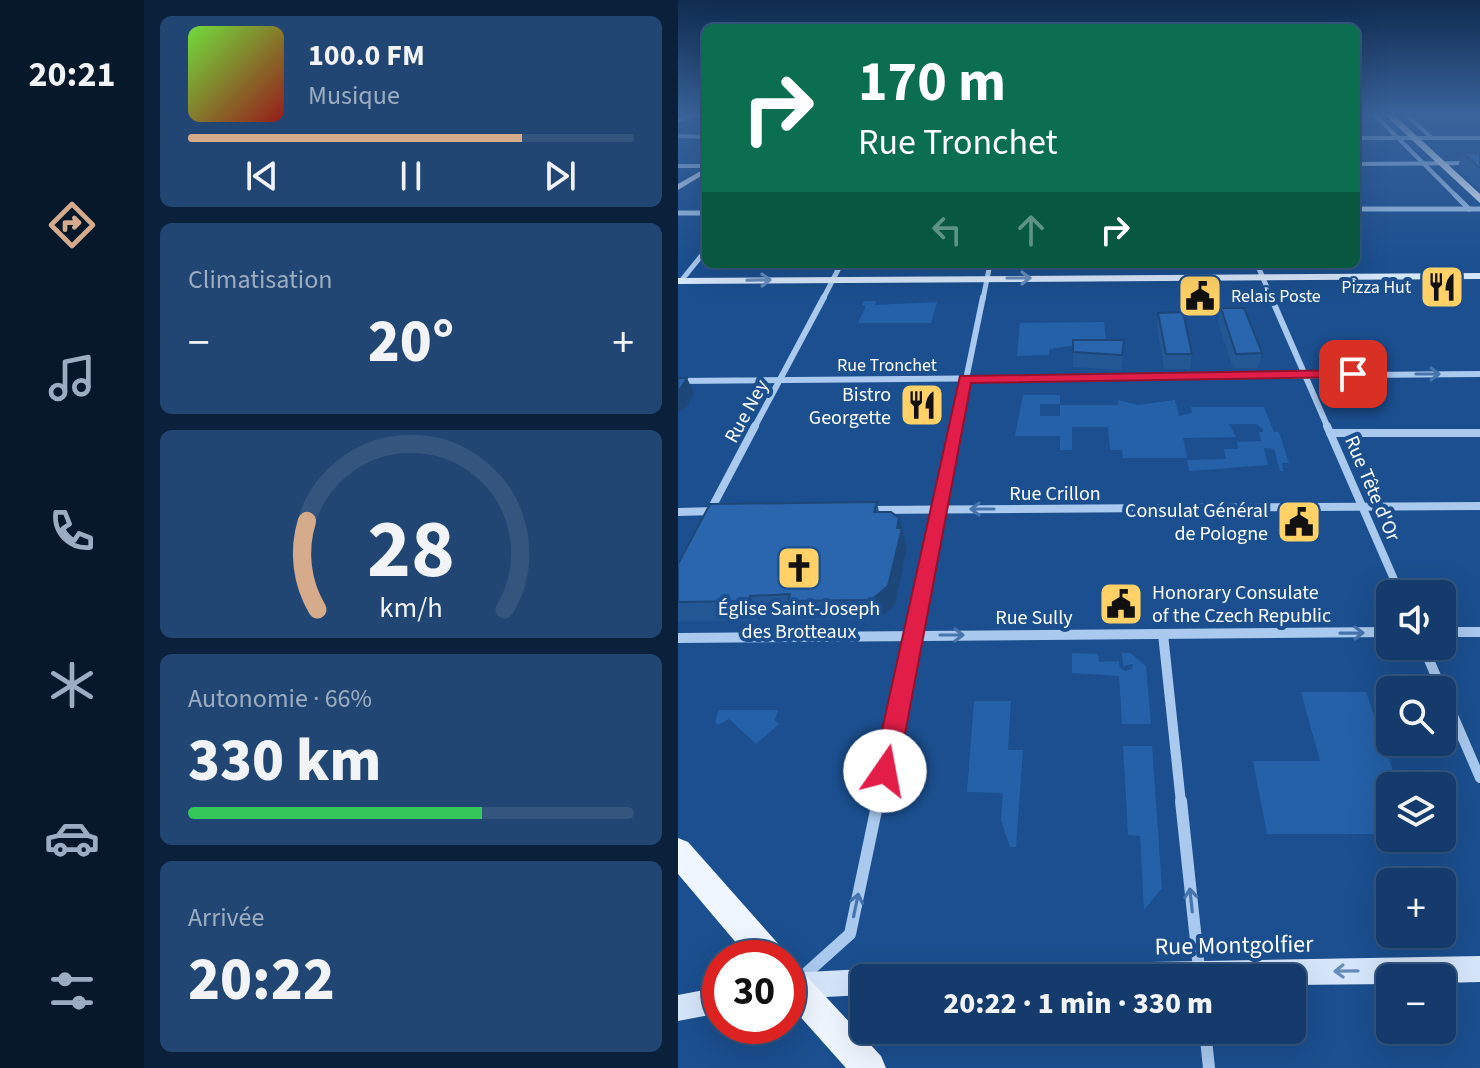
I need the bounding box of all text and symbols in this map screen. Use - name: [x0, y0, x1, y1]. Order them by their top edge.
- text: 100.0 FM: [308, 34, 425, 77]
- text: 170 m: [858, 43, 1006, 122]
- text: 20:21: [29, 49, 115, 100]
- icon: right: [726, 56, 830, 160]
- text: Musique: [308, 77, 400, 114]
- text: Rue Tronchet: [858, 117, 1058, 168]
- icon: previous: [240, 154, 284, 198]
- icon: pause: [389, 154, 433, 198]
- icon: next: [538, 154, 582, 198]
- icon: directions: [44, 197, 100, 253]
- icon: left: [925, 208, 969, 252]
- icon: ahead: [1009, 208, 1053, 252]
- icon: right: [1093, 208, 1137, 252]
- text: Climatisation: [188, 261, 333, 298]
- restaurant icon: Pizza Hut: [1418, 263, 1466, 311]
- one-way arrow: [1005, 270, 1032, 286]
- one-way arrow: [745, 272, 772, 288]
- public building icon: Relais Poste: [1176, 272, 1224, 320]
- place label: Pizza Hut: [1341, 275, 1411, 300]
- place label: Relais Poste: [1231, 284, 1321, 309]
- text: 20°: [368, 300, 454, 385]
- text: −: [188, 312, 210, 375]
- text: +: [612, 312, 634, 375]
- pin: [1319, 340, 1387, 408]
- icon: music: [44, 350, 100, 406]
- icon: arrive: [1331, 352, 1375, 396]
- street label: Rue Tronchet: [837, 353, 937, 378]
- one-way arrow: [1414, 366, 1441, 382]
- street label: Rue Ney: [718, 374, 776, 448]
- place label: Bistro Georgette: [809, 381, 891, 432]
- restaurant icon: Bistro Georgette: [898, 381, 946, 429]
- street label: Rue Tête d'Or: [1337, 431, 1407, 545]
- street label: Rue Crillon: [1009, 480, 1101, 508]
- text: 28: [367, 491, 455, 609]
- place label: Consulat Général de Pologne: [1125, 497, 1268, 548]
- public building icon: Consulat Général de Pologne: [1275, 498, 1323, 546]
- one-way arrow: [969, 502, 996, 517]
- icon: phone: [44, 503, 100, 559]
- church icon: Église Saint-Joseph des Brotteaux: [775, 544, 823, 592]
- place label: Honorary Consulate of the Czech Republic: [1152, 579, 1331, 630]
- public building icon: Honorary Consulate of the Czech Republic: [1097, 580, 1145, 628]
- map controls: [1376, 580, 1456, 1044]
- button: sound: [1376, 580, 1456, 660]
- text: km/h: [379, 588, 443, 628]
- place label: Église Saint-Joseph des Brotteaux: [718, 595, 880, 646]
- street label: Rue Sully: [995, 604, 1073, 632]
- one-way arrow: [1338, 625, 1365, 640]
- one-way arrow: [938, 627, 965, 643]
- icon: climate: [44, 657, 100, 713]
- button: search: [1376, 676, 1456, 756]
- text: Autonomie · 66%: [188, 680, 372, 717]
- text: 330 km: [188, 719, 381, 804]
- position arrow: [843, 729, 927, 813]
- button: layers: [1376, 772, 1456, 852]
- icon: car: [44, 810, 100, 866]
- button: +: [1376, 868, 1456, 948]
- one-way arrow: [1184, 888, 1199, 914]
- one-way arrow: [849, 893, 864, 919]
- text: Arrivée: [188, 899, 264, 936]
- street label: Rue Montgolfier: [1154, 927, 1314, 964]
- text: 20:22: [188, 938, 335, 1023]
- speed limit sign: 30: [702, 940, 806, 1044]
- icon: filters: [44, 963, 100, 1019]
- one-way arrow: [1333, 963, 1360, 979]
- button: −: [1376, 964, 1456, 1044]
- text: 20:22 · 1 min · 330 m: [943, 982, 1213, 1025]

